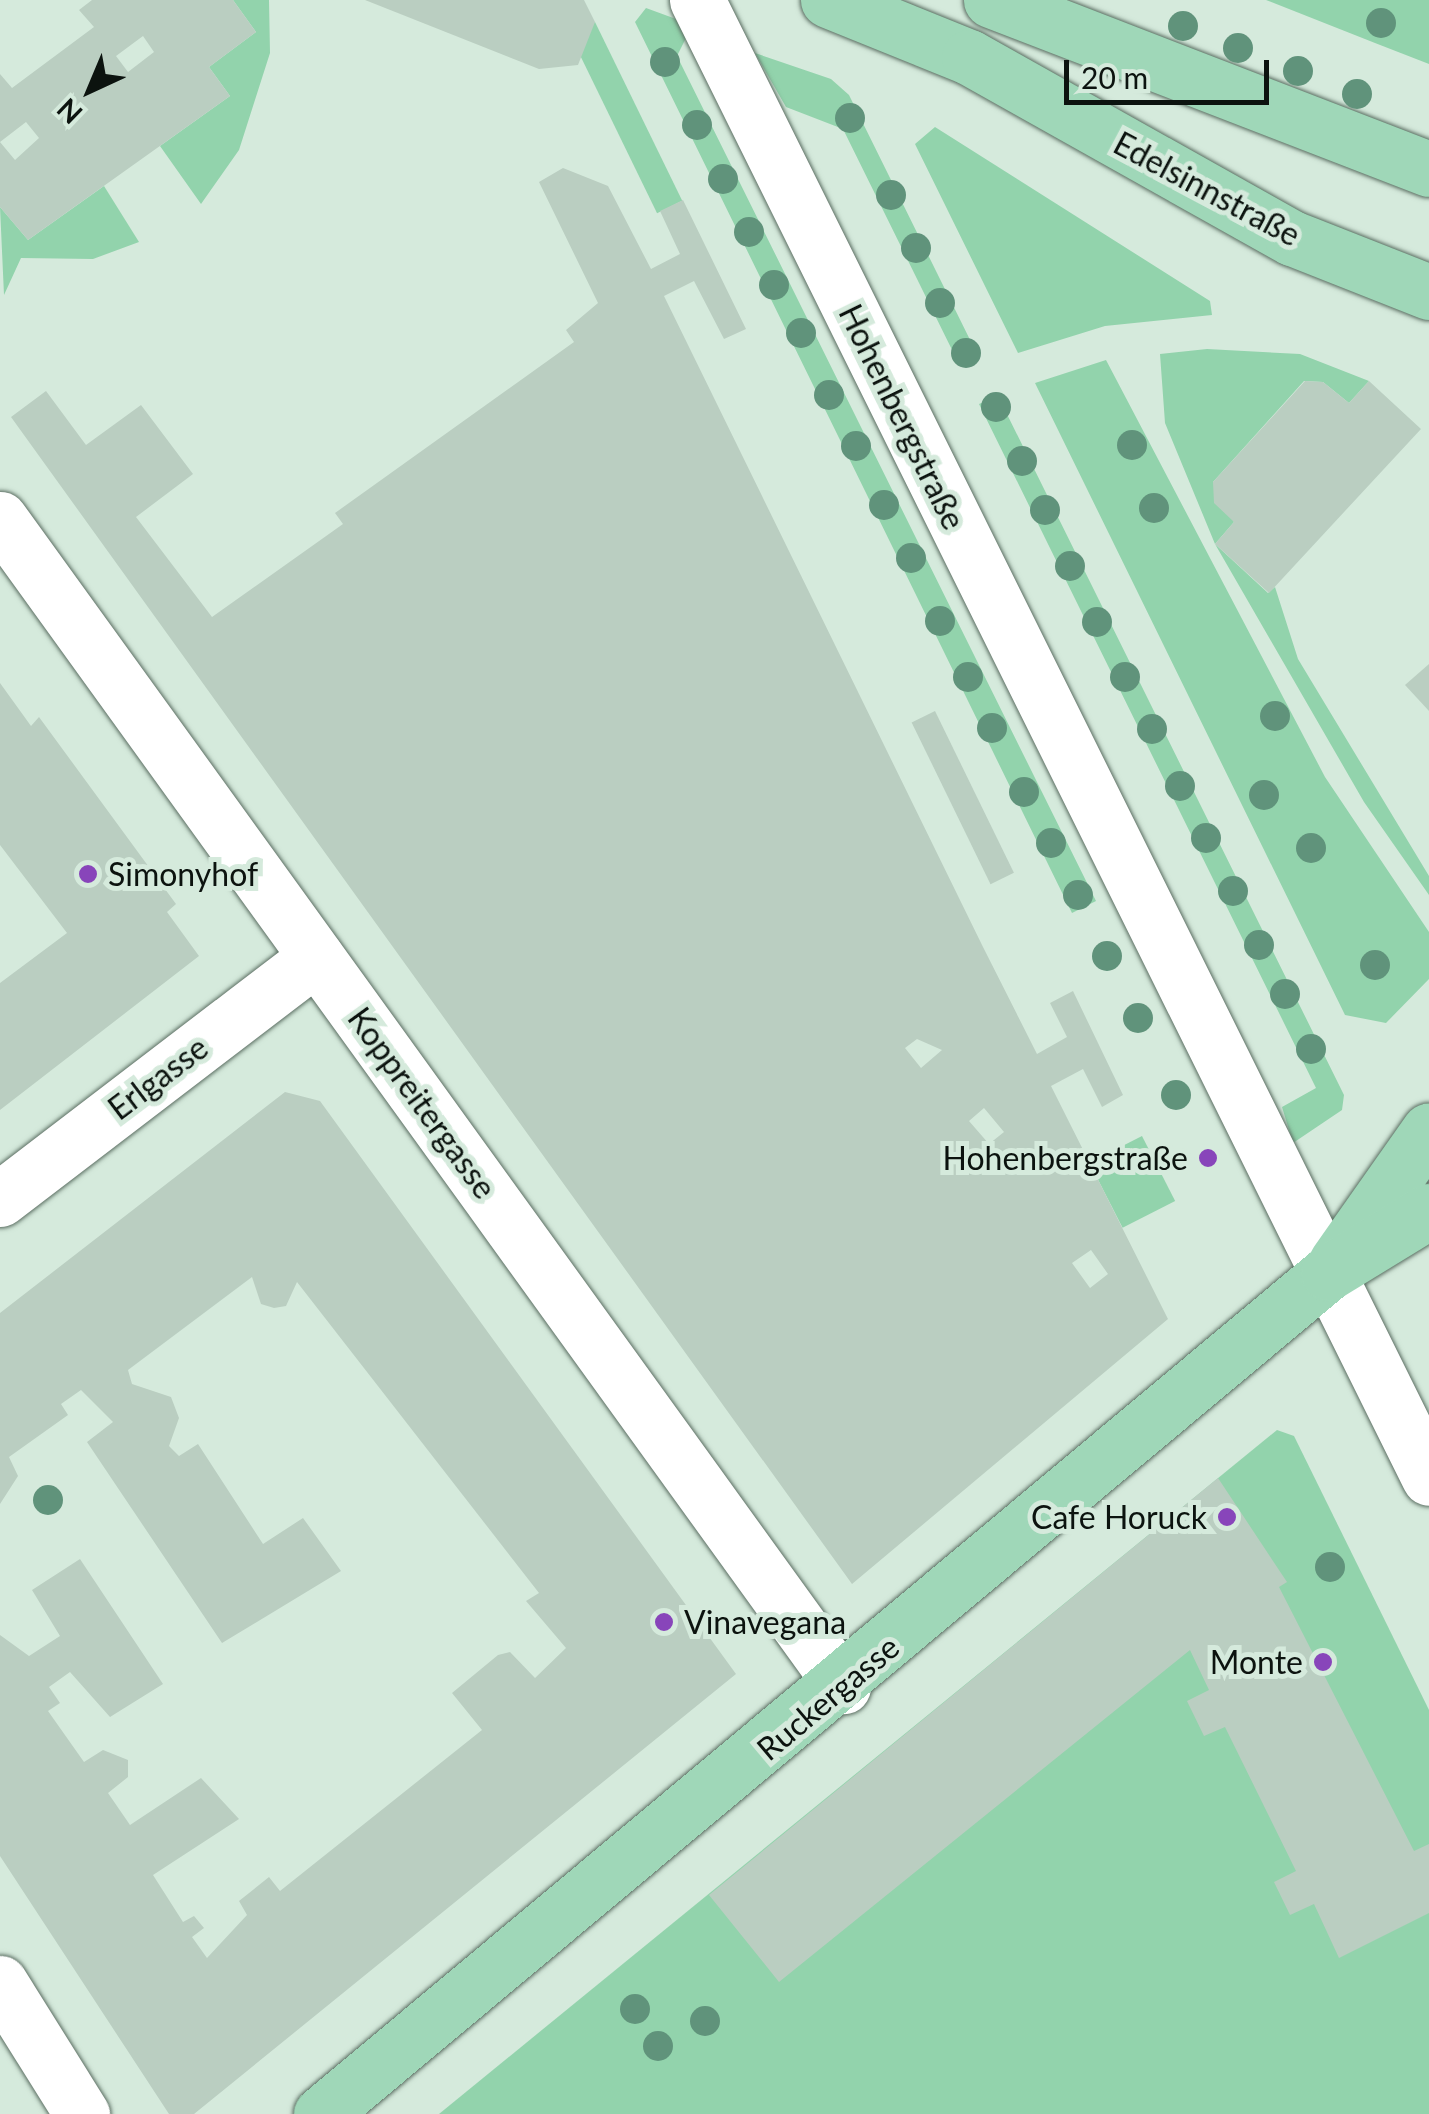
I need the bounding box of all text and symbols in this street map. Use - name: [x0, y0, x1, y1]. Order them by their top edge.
- north arrow: [40, 40, 140, 140]
- scale bar: [1069, 40, 1274, 102]
- text: 20 m: [1081, 59, 1148, 95]
- text: N: [50, 92, 89, 131]
- street label: Edelsinnstraße: [1107, 124, 1307, 254]
- street label: Hohenbergstraße: [831, 298, 973, 536]
- place label: Simonyhof: [108, 855, 258, 893]
- marker: Simonyhof: [77, 863, 99, 885]
- street label: Koppreitergasse: [340, 1000, 504, 1206]
- street label: Erlgasse: [101, 1028, 215, 1128]
- place label: Hohenbergstraße: [942, 1139, 1188, 1177]
- marker: Hohenbergstraße: [1197, 1147, 1219, 1169]
- place label: Cafe Horuck: [1031, 1498, 1207, 1536]
- marker: Cafe Horuck: [1216, 1506, 1238, 1528]
- place label: Vinavegana: [684, 1603, 846, 1641]
- marker: Vinavegana: [653, 1611, 675, 1633]
- street label: Ruckergasse: [749, 1628, 907, 1768]
- place label: Monte: [1210, 1643, 1303, 1681]
- marker: Monte: [1312, 1651, 1334, 1673]

